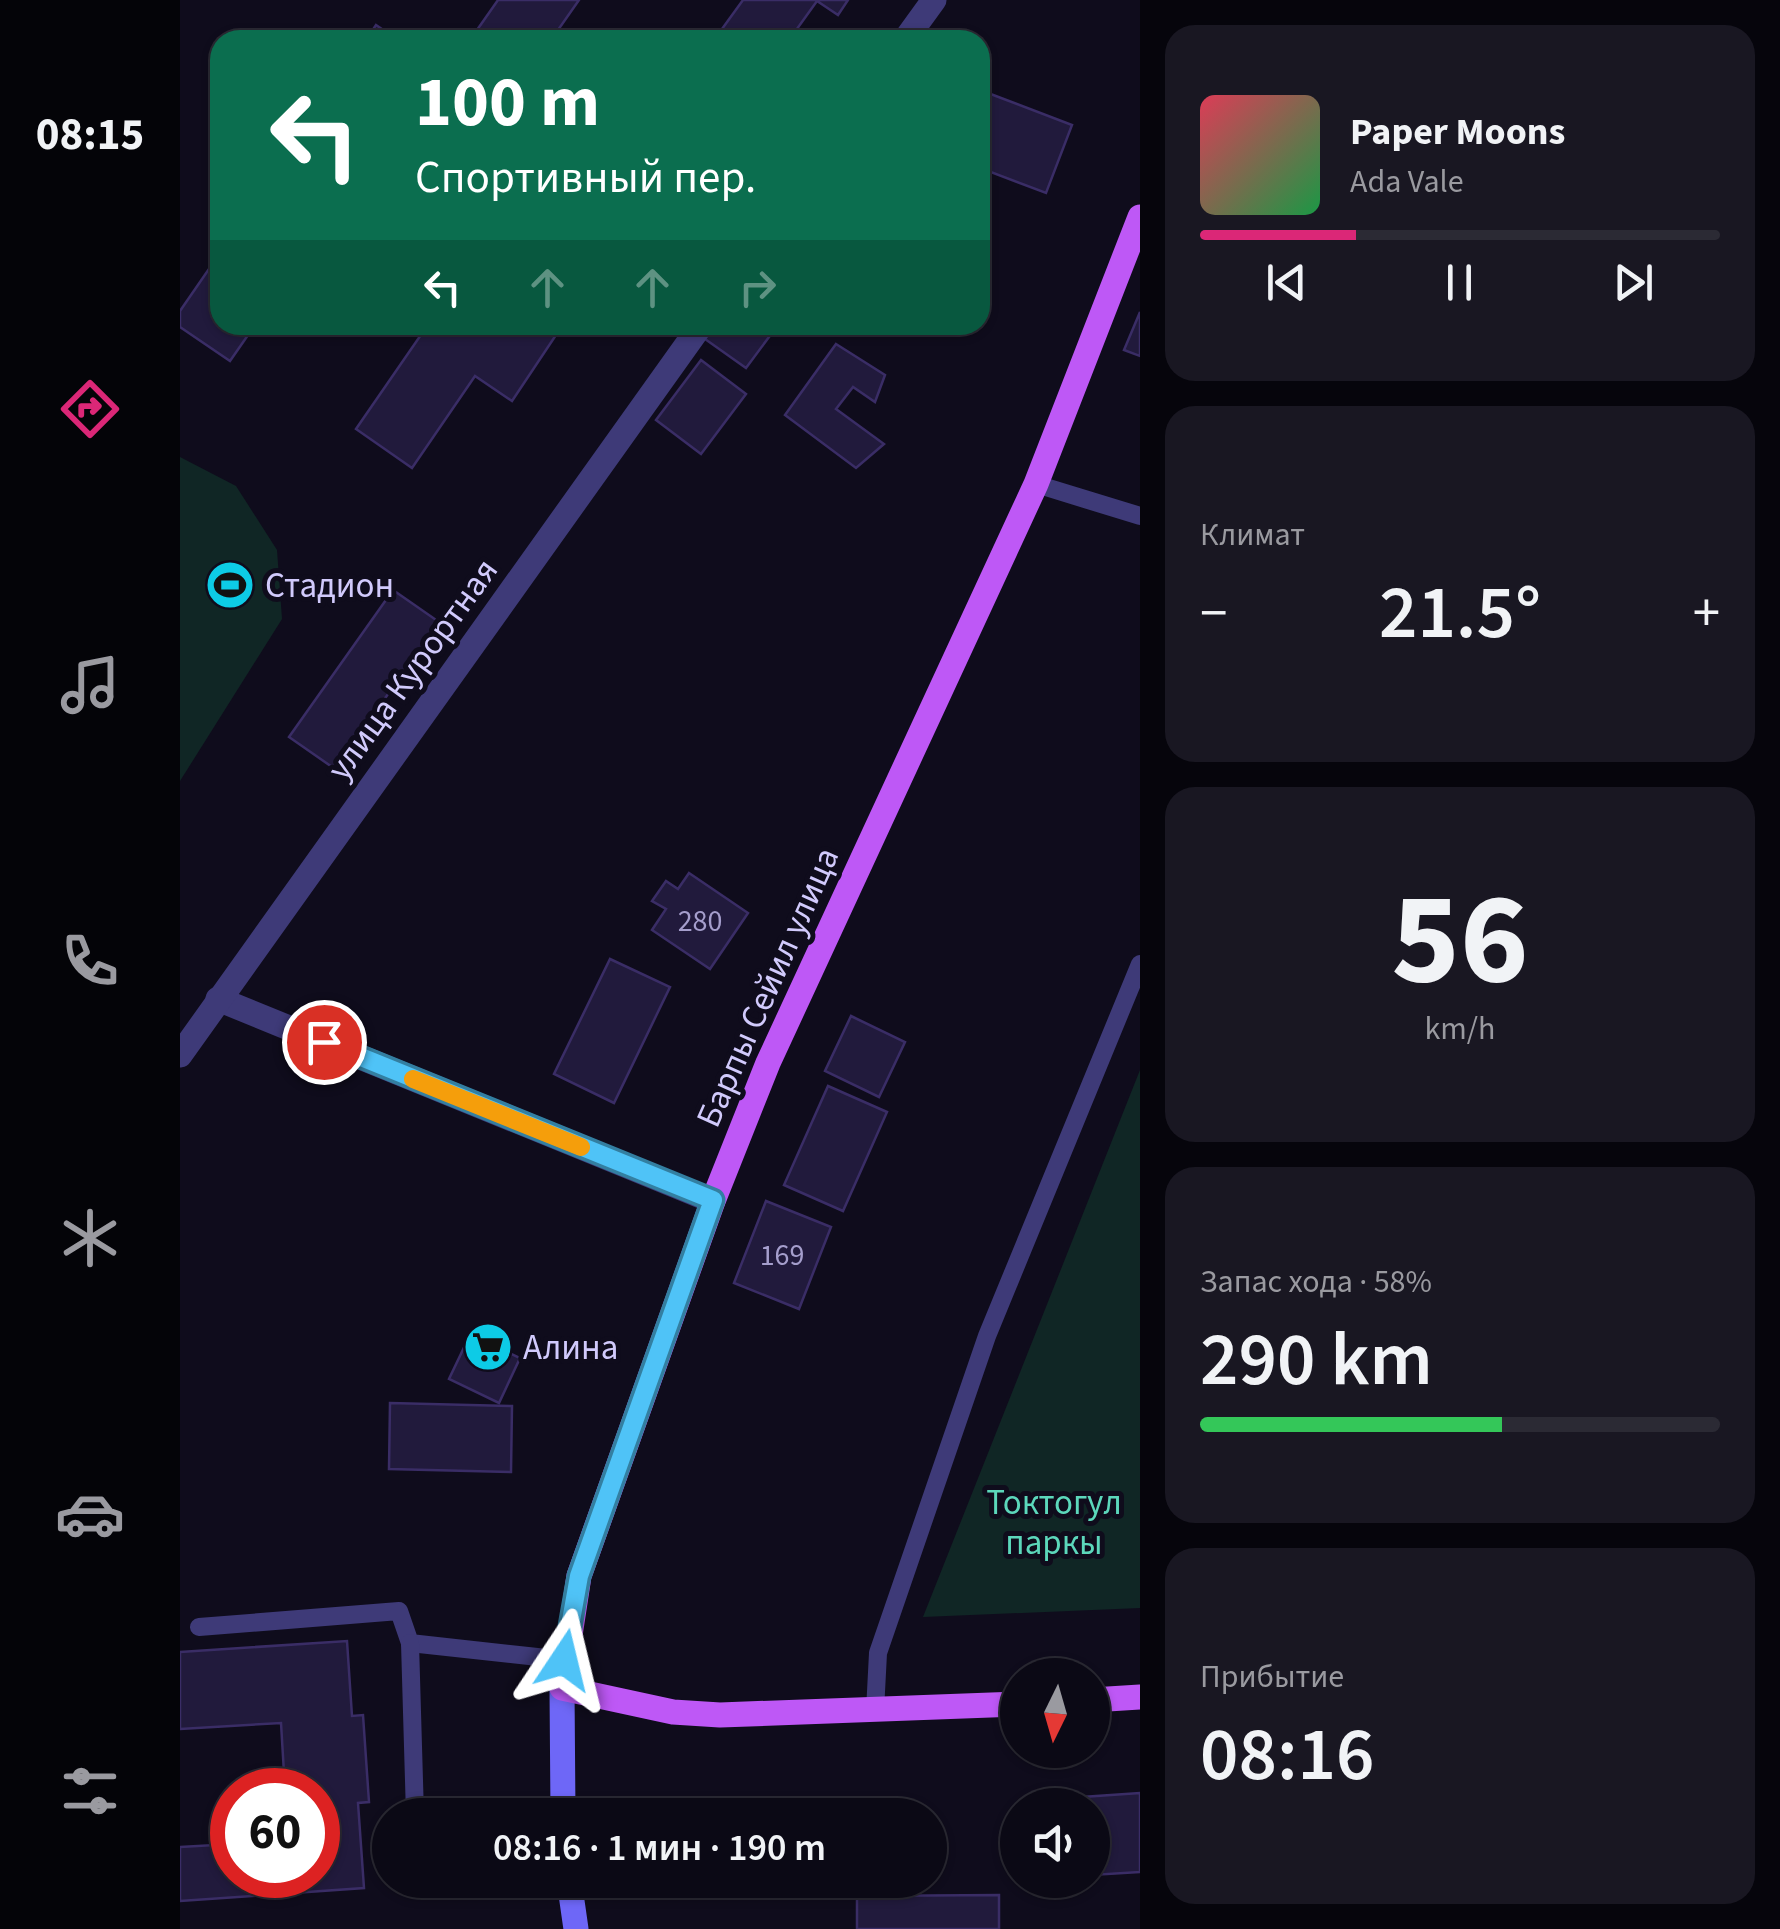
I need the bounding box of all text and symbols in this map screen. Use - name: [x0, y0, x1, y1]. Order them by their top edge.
- text: 100 m: [415, 53, 600, 153]
- icon: left: [250, 70, 380, 200]
- text: 08:15: [36, 103, 144, 167]
- text: Paper Moons: [1350, 105, 1565, 159]
- text: Спортивный пер.: [415, 146, 756, 210]
- text: Ada Vale: [1350, 159, 1464, 205]
- icon: previous: [1259, 255, 1314, 310]
- icon: pause: [1432, 255, 1487, 310]
- icon: next: [1606, 255, 1661, 310]
- icon: left: [415, 260, 470, 315]
- icon: ahead: [520, 260, 575, 315]
- icon: ahead: [625, 260, 680, 315]
- icon: right: [730, 260, 785, 315]
- icon: directions: [55, 374, 125, 444]
- text: Климат: [1200, 512, 1305, 558]
- street label: улица Курортная: [315, 548, 510, 791]
- sports icon: Стадион: [204, 559, 256, 611]
- text: 21.5°: [1379, 560, 1541, 667]
- place label: Стадион: [265, 561, 394, 611]
- text: −: [1200, 575, 1227, 653]
- text: +: [1693, 575, 1720, 653]
- icon: music: [55, 650, 125, 720]
- street label: Барпы Сейил улица: [684, 839, 852, 1135]
- text: 56: [1391, 848, 1529, 1033]
- house number: 280: [678, 900, 722, 943]
- icon: phone: [55, 926, 125, 996]
- pin: [282, 1000, 367, 1085]
- text: km/h: [1425, 1006, 1495, 1052]
- icon: arrive: [297, 1015, 352, 1070]
- icon: climate: [55, 1203, 125, 1273]
- house number: 169: [760, 1234, 804, 1277]
- text: Запас хода · 58%: [1200, 1259, 1432, 1305]
- text: 290 km: [1200, 1307, 1433, 1414]
- supermarket icon: Алина: [462, 1321, 514, 1373]
- place label: Алина: [523, 1323, 618, 1373]
- park label: Токтогул паркы: [986, 1478, 1122, 1568]
- icon: car: [55, 1479, 125, 1549]
- position arrow: [512, 1608, 616, 1712]
- text: Прибытие: [1200, 1654, 1344, 1700]
- north arrow: [1000, 1658, 1110, 1768]
- map controls: [1000, 1658, 1110, 1898]
- text: 08:16: [1200, 1702, 1375, 1809]
- icon: filters: [55, 1756, 125, 1826]
- speed limit sign: 60: [210, 1768, 340, 1898]
- button: sound: [1000, 1788, 1110, 1898]
- text: 08:16 · 1 мин · 190 m: [493, 1821, 826, 1875]

